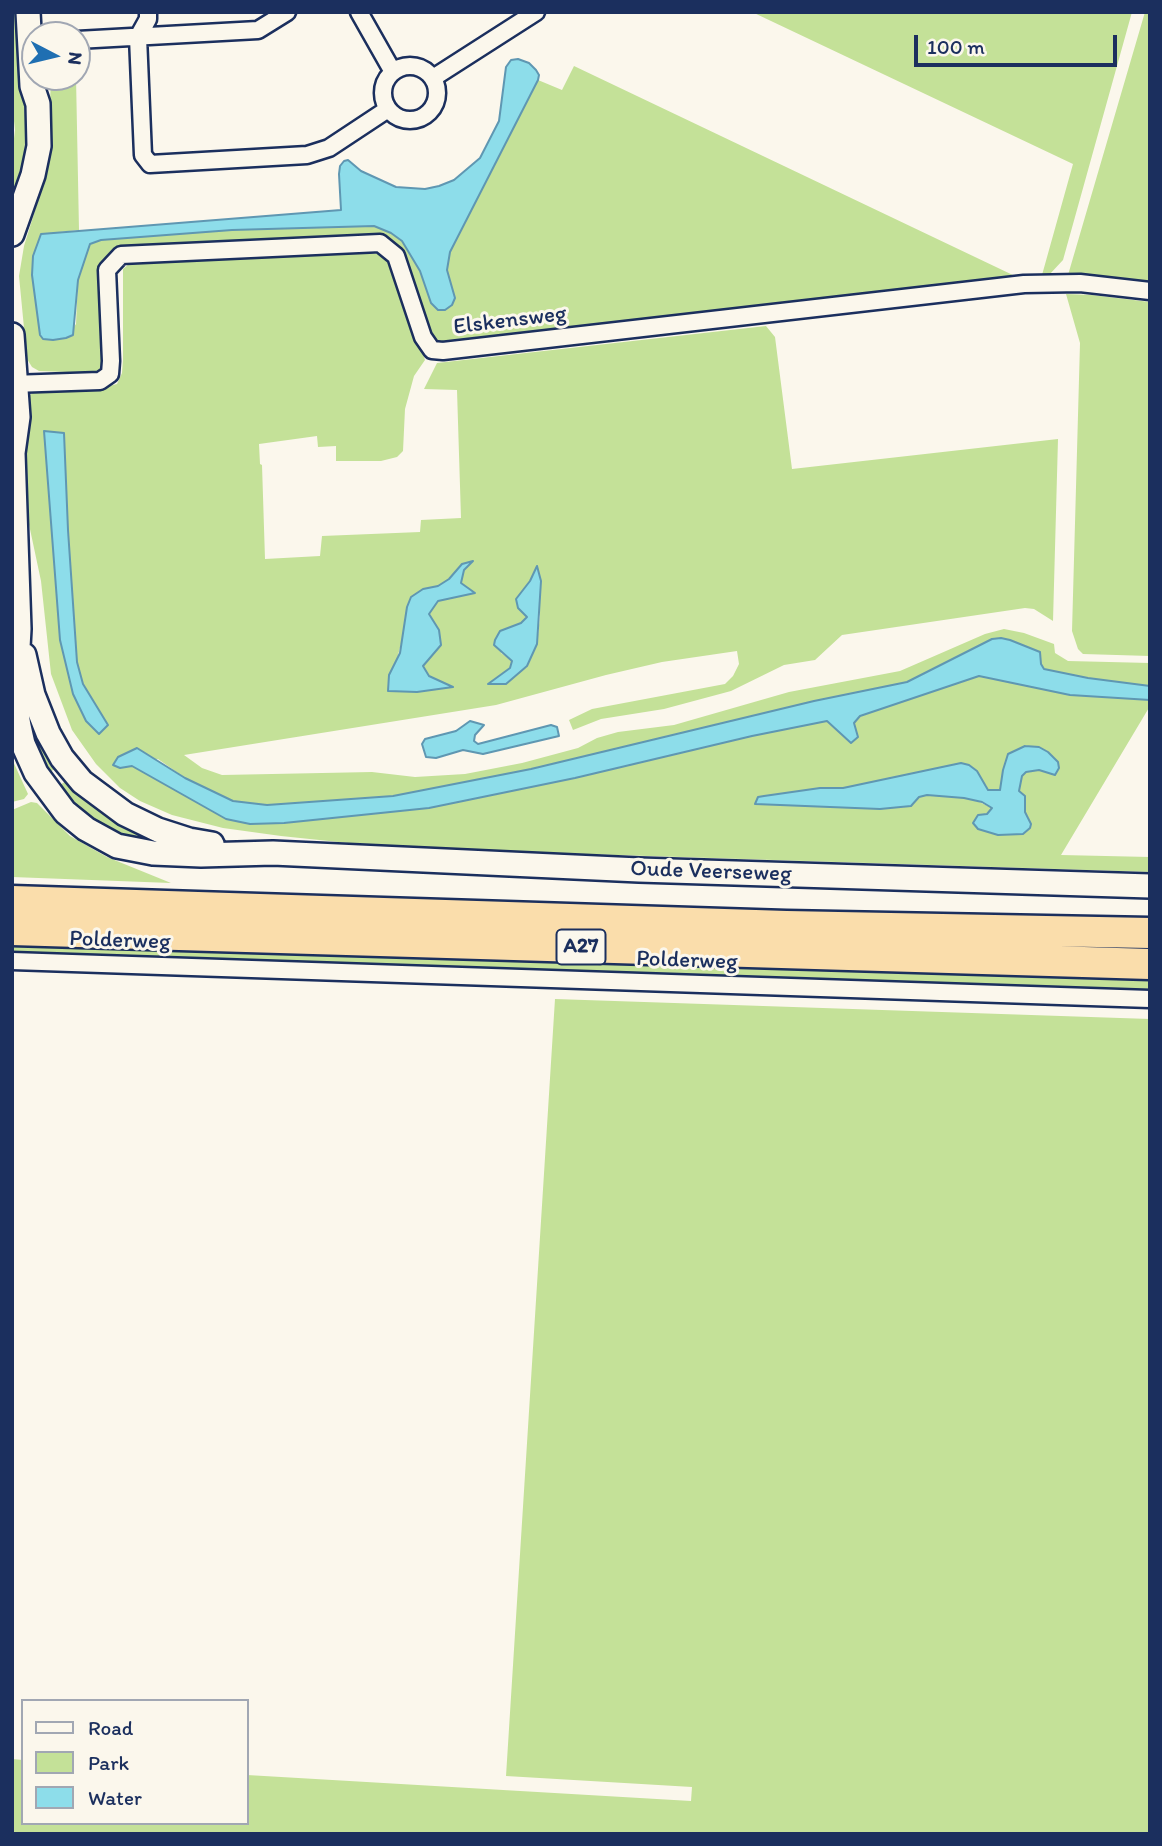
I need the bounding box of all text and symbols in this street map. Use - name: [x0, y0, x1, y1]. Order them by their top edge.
- north arrow: [21, 21, 91, 91]
- scale bar: [917, 21, 1120, 65]
- text: 100 m: [927, 34, 985, 59]
- text: N: [63, 51, 88, 66]
- street label: Elskensweg: [452, 300, 568, 342]
- street label: Oude Veerseweg: [630, 855, 792, 889]
- street label: Polderweg: [69, 925, 171, 957]
- road number: A27: [556, 930, 606, 964]
- street label: Polderweg: [636, 945, 738, 977]
- legend: [21, 1699, 248, 1825]
- text: Road: [88, 1715, 133, 1740]
- text: Park: [88, 1750, 129, 1775]
- text: Water: [88, 1785, 142, 1810]

